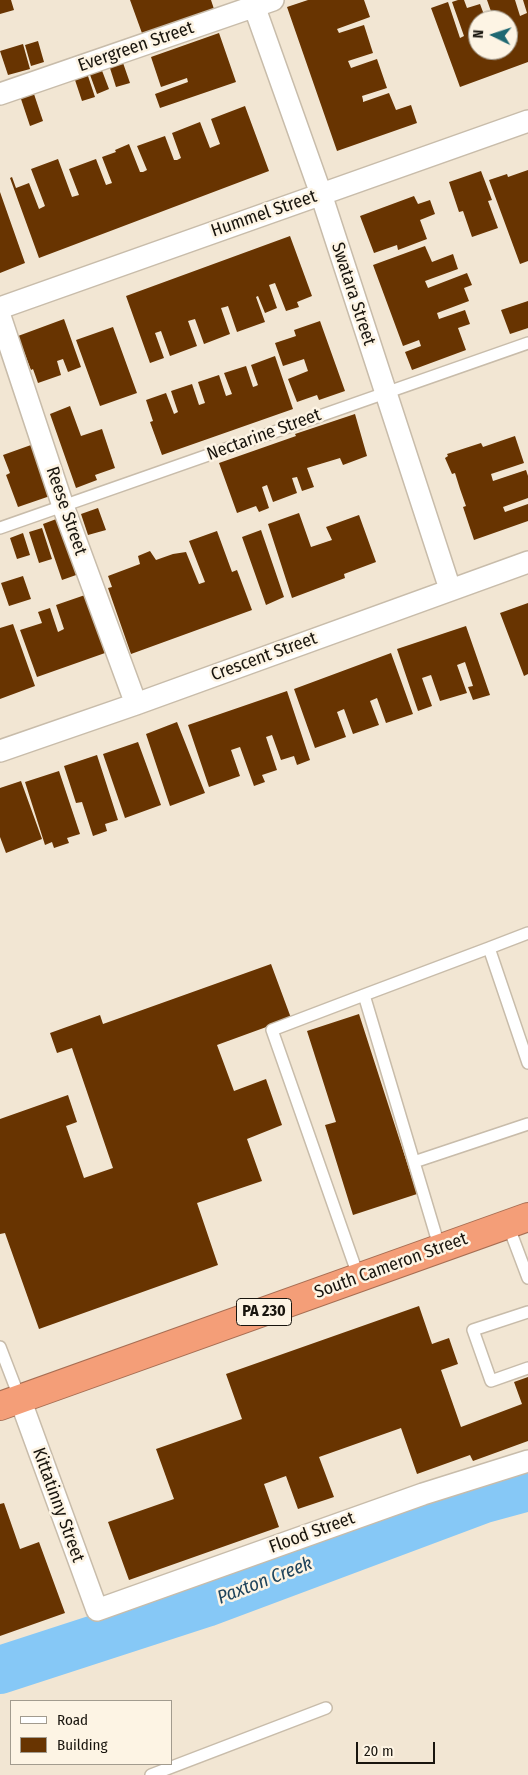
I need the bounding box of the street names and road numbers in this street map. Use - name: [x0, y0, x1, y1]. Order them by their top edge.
- street label: Evergreen Street: [75, 17, 197, 77]
- street label: Hummel Street: [208, 186, 320, 242]
- street label: Swatara Street: [326, 240, 380, 348]
- street label: Nectarine Street: [204, 404, 324, 466]
- street label: Reese Street: [41, 464, 91, 558]
- street label: Crescent Street: [208, 628, 320, 686]
- street label: South Cameron Street: [312, 1228, 470, 1304]
- road number: PA 230: [236, 1298, 292, 1325]
- street label: Kittatinny Street: [27, 1445, 89, 1565]
- street label: Flood Street: [266, 1508, 358, 1558]

